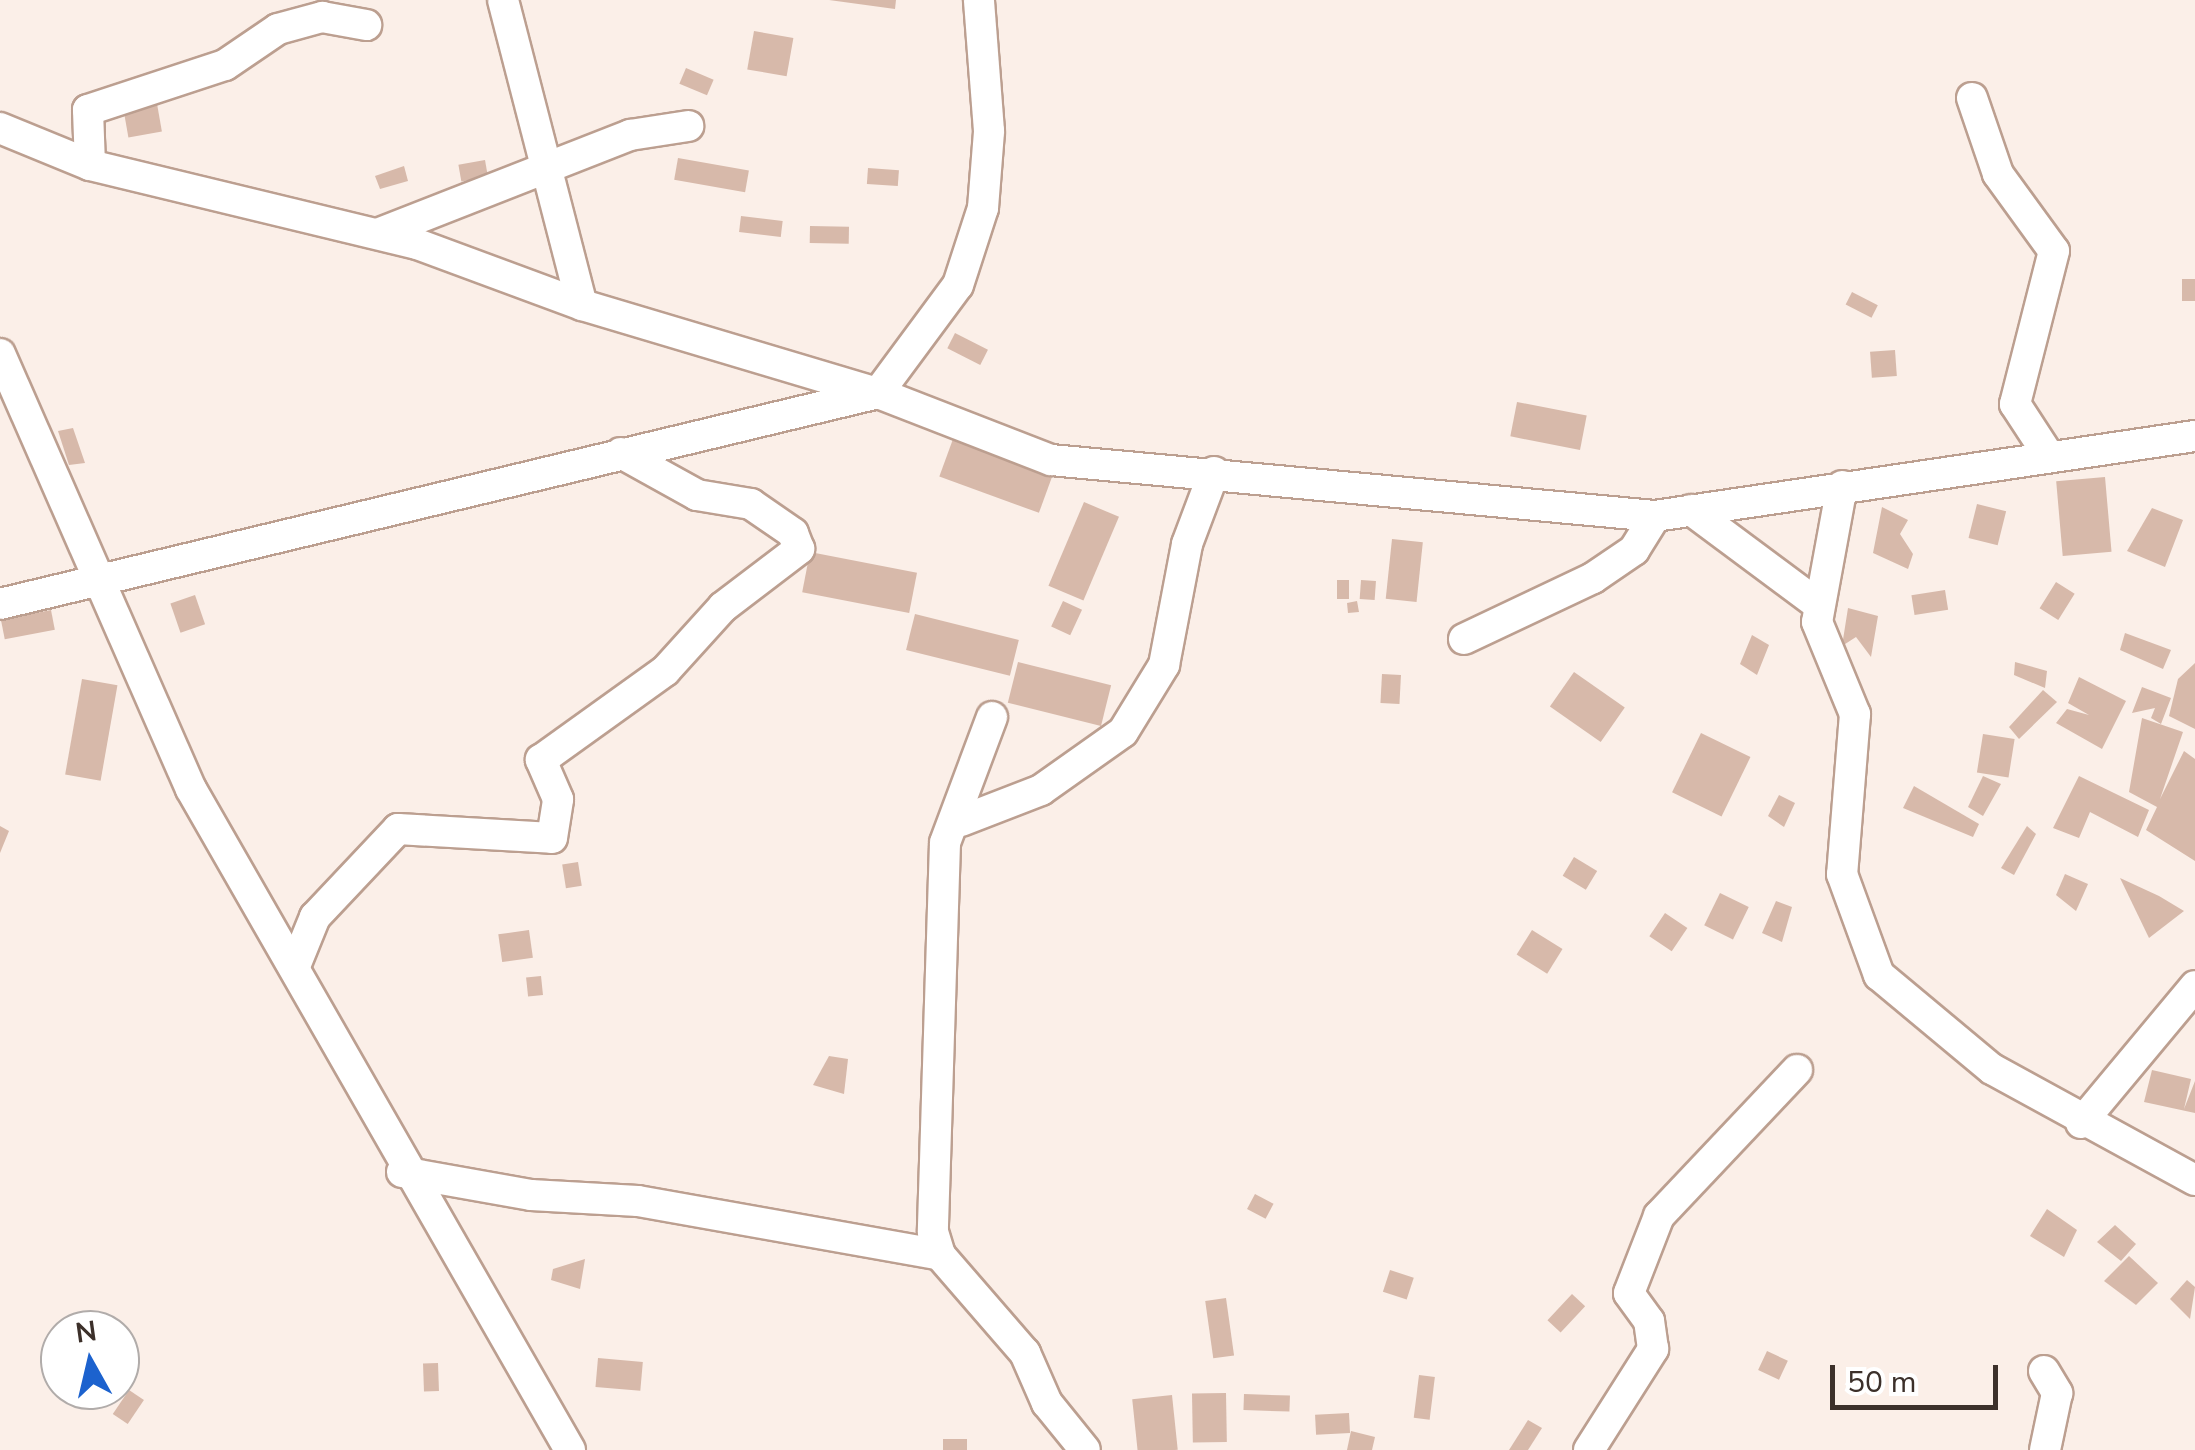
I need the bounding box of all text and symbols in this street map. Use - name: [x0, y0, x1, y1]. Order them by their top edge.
- north arrow: [40, 1310, 140, 1410]
- text: N: [73, 1312, 99, 1353]
- scale bar: [1835, 1345, 2002, 1407]
- text: 50 m: [1847, 1362, 1916, 1403]

